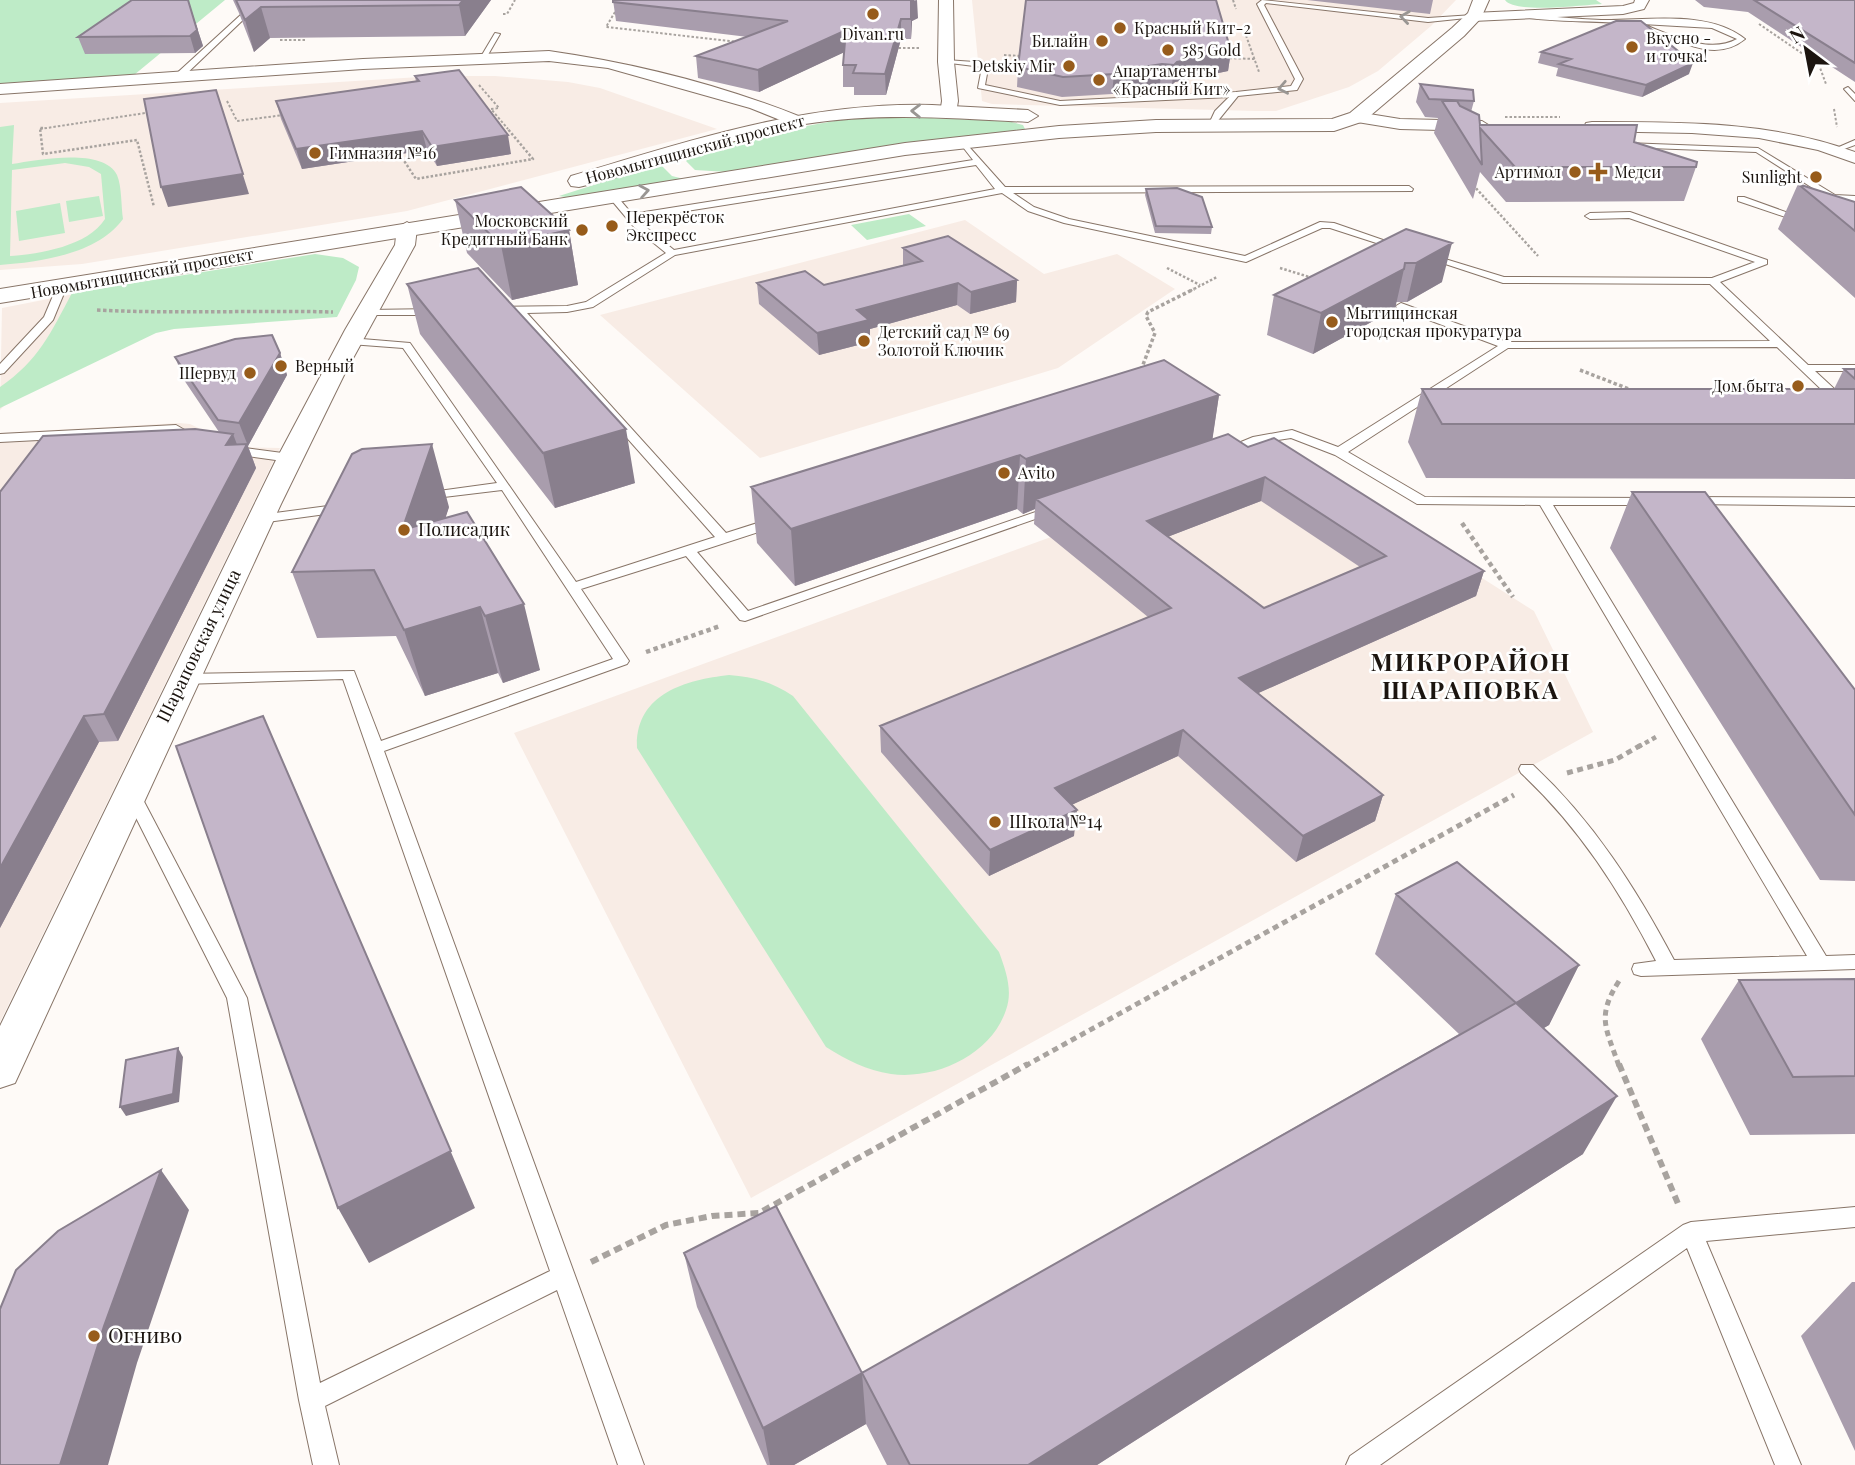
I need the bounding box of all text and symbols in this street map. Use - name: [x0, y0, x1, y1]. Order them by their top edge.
- marker: Divan.ru: [865, 6, 881, 22]
- one-way arrow: [1399, 10, 1411, 25]
- north arrow: [1771, 14, 1841, 84]
- place label: Красный Кит-2: [1134, 17, 1251, 38]
- text: N: [1784, 19, 1809, 48]
- marker: Красный Кит-2: [1112, 20, 1128, 36]
- place label: Divan.ru: [842, 23, 904, 44]
- place label: Вкусно - и точка!: [1646, 27, 1711, 66]
- place label: Билайн: [1032, 30, 1088, 51]
- marker: Билайн: [1094, 33, 1110, 49]
- place label: 585 Gold: [1182, 39, 1241, 60]
- marker: Вкусно - и точка!: [1624, 39, 1640, 55]
- marker: 585 Gold: [1160, 42, 1176, 58]
- place label: Detskiy Mir: [972, 55, 1055, 76]
- marker: Detskiy Mir: [1061, 58, 1077, 74]
- place label: Апартаменты «Красный Кит»: [1112, 60, 1230, 99]
- marker: Апартаменты «Красный Кит»: [1091, 72, 1107, 88]
- one-way arrow: [1277, 80, 1289, 95]
- one-way arrow: [911, 104, 922, 119]
- street label: Новомытищинский проспект: [583, 109, 807, 188]
- place label: Гимназия №16: [329, 142, 436, 163]
- marker: Гимназия №16: [307, 145, 323, 161]
- place label: Артимол: [1494, 161, 1561, 182]
- place label: Медси: [1614, 161, 1661, 182]
- marker: Медси: [1588, 162, 1608, 182]
- marker: Артимол: [1567, 164, 1583, 180]
- place label: Sunlight: [1742, 166, 1802, 187]
- marker: Sunlight: [1808, 169, 1824, 185]
- one-way arrow: [638, 184, 650, 199]
- place label: Перекрёсток Экспресс: [626, 206, 724, 245]
- place label: Московский Кредитный Банк: [441, 210, 568, 249]
- marker: Перекрёсток Экспресс: [604, 218, 620, 234]
- marker: Московский Кредитный Банк: [574, 222, 590, 238]
- street label: Новомытищинский проспект: [29, 243, 255, 302]
- place label: Мытищинская городская прокуратура: [1346, 302, 1522, 341]
- marker: Мытищинская городская прокуратура: [1324, 314, 1340, 330]
- place label: Детский сад № 69 Золотой Ключик: [878, 321, 1010, 360]
- marker: Детский сад № 69 Золотой Ключик: [856, 333, 872, 349]
- place label: Верный: [295, 355, 354, 376]
- marker: Верный: [273, 358, 289, 374]
- place label: Шервуд: [179, 362, 237, 383]
- marker: Шервуд: [242, 365, 258, 381]
- place label: Дом быта: [1712, 375, 1784, 396]
- marker: Дом быта: [1790, 378, 1806, 394]
- place label: Avito: [1017, 462, 1055, 483]
- marker: Avito: [996, 465, 1012, 481]
- place label: Полисадик: [418, 517, 510, 541]
- marker: Полисадик: [396, 522, 412, 538]
- street label: Шараповская улица: [151, 565, 246, 726]
- district label: МИКРОРАЙОН ШАРАПОВКА: [1370, 645, 1572, 705]
- place label: Школа №14: [1009, 809, 1102, 833]
- marker: Школа №14: [987, 814, 1003, 830]
- place label: Огниво: [108, 1320, 182, 1348]
- marker: Огниво: [86, 1328, 102, 1344]

